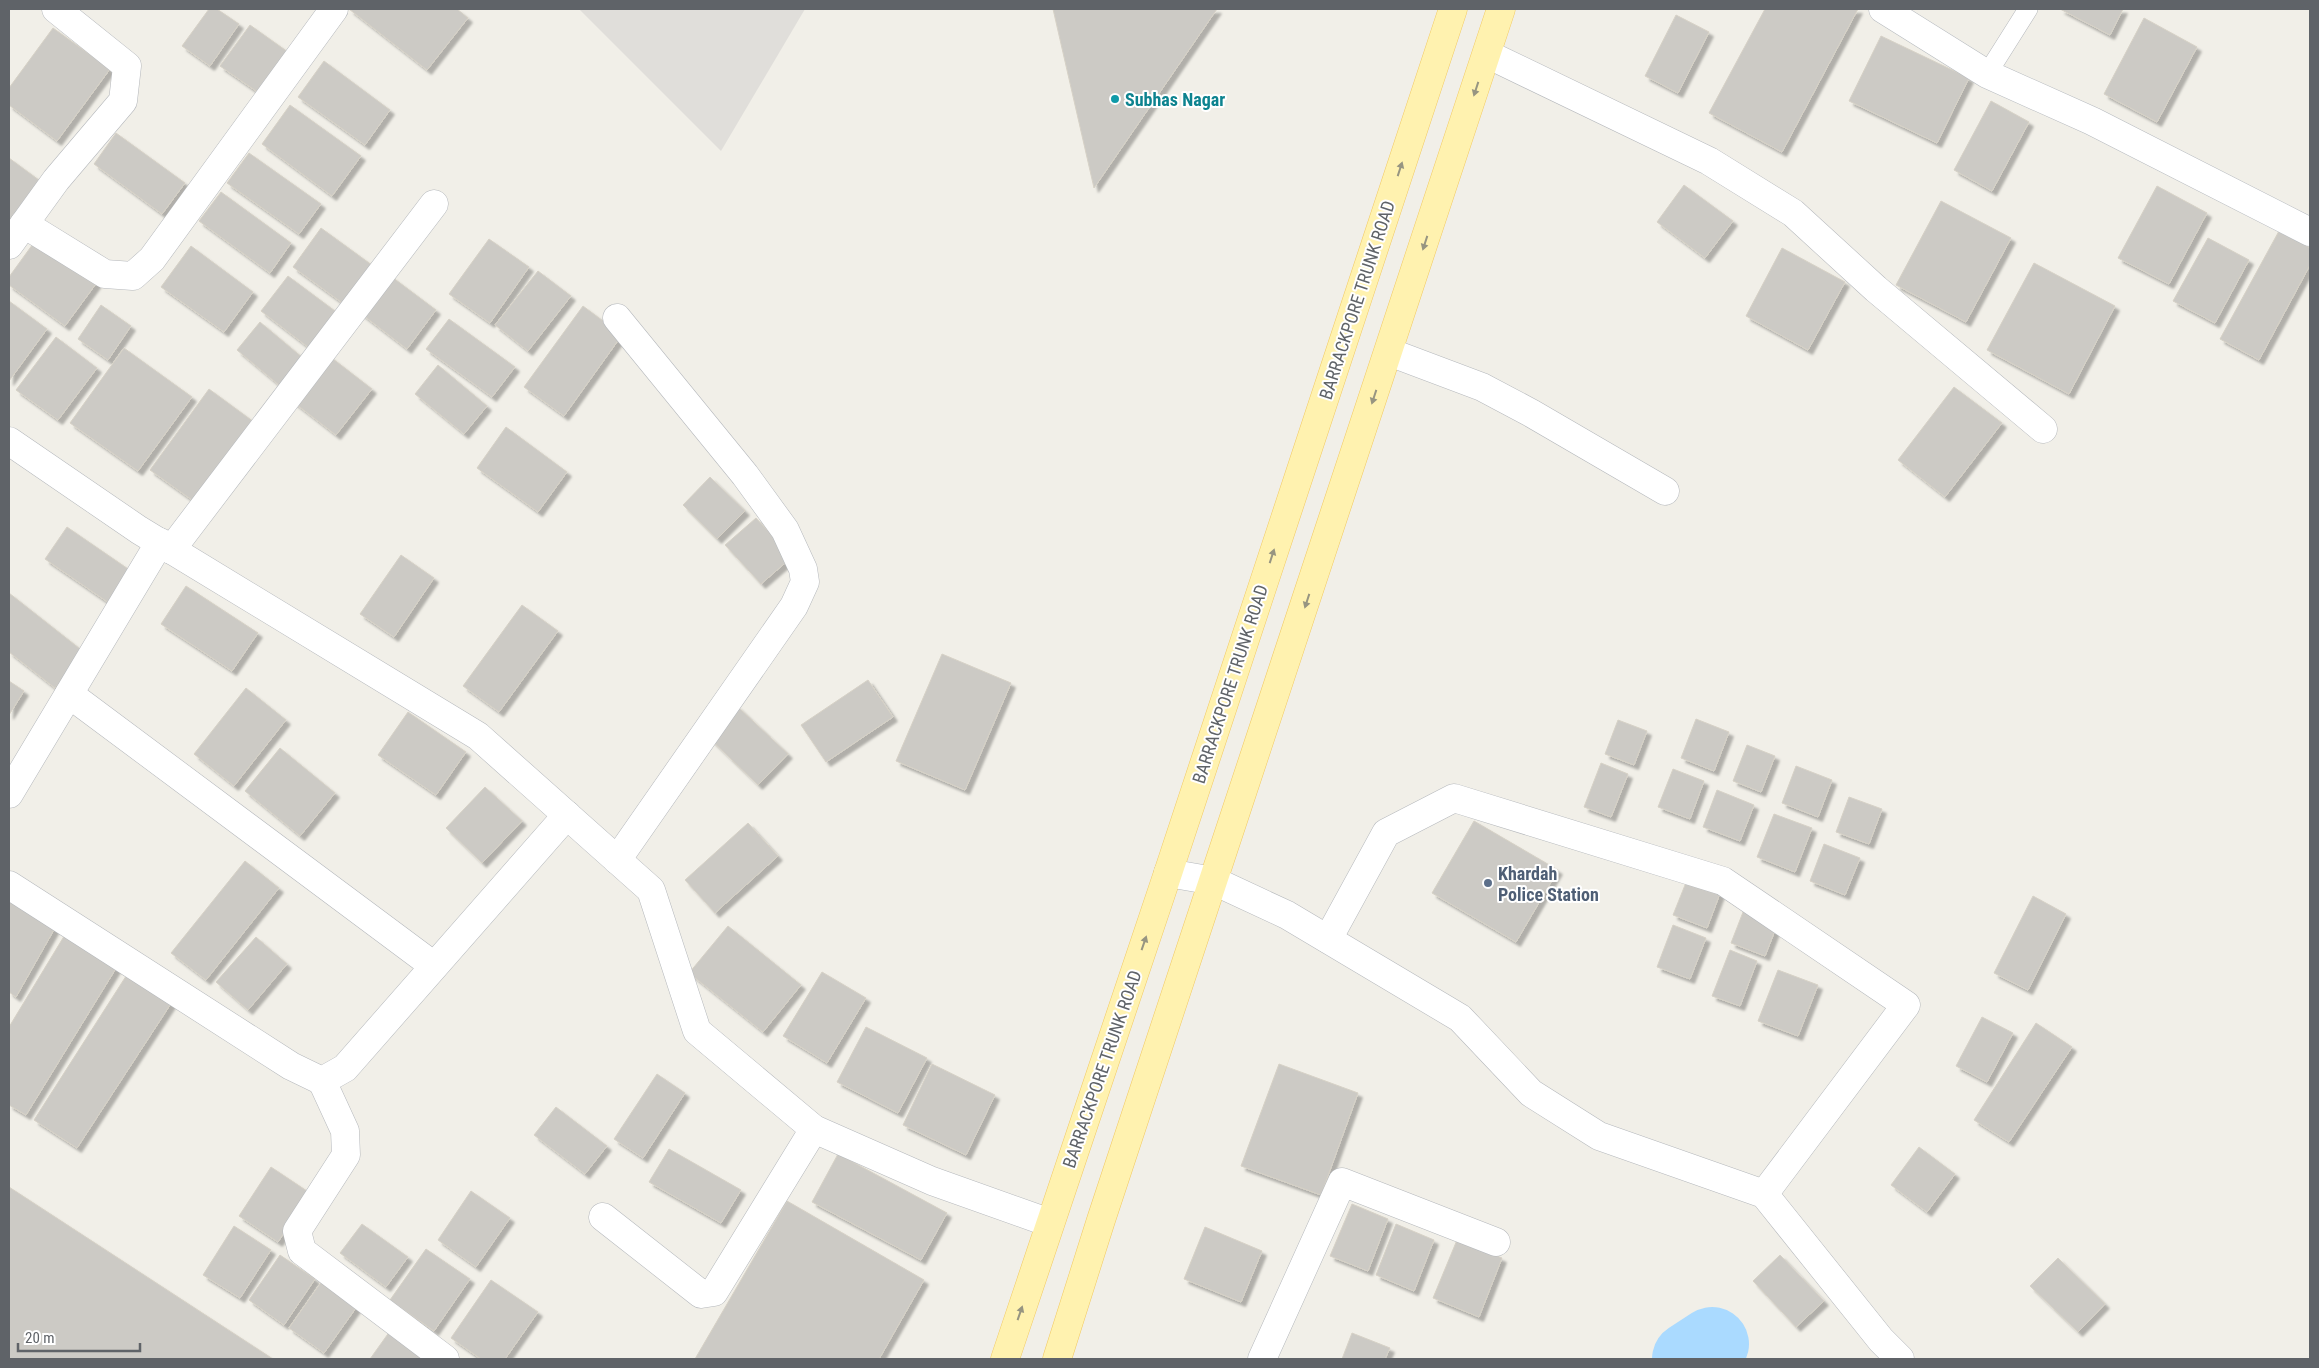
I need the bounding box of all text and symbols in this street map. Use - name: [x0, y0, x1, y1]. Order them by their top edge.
- one-way arrow: [1472, 81, 1479, 96]
- place label: Subhas Nagar: [1125, 89, 1225, 110]
- marker: Subhas Nagar: [1109, 93, 1121, 105]
- one-way arrow: [1396, 162, 1404, 177]
- street label: BARRACKPORE TRUNK ROAD: [1315, 198, 1399, 402]
- one-way arrow: [1421, 236, 1429, 251]
- one-way arrow: [1370, 390, 1378, 405]
- one-way arrow: [1269, 549, 1276, 564]
- street label: BARRACKPORE TRUNK ROAD: [1188, 582, 1272, 786]
- one-way arrow: [1302, 594, 1310, 609]
- place label: Khardah Police Station: [1498, 863, 1599, 905]
- marker: Khardah Police Station: [1482, 877, 1494, 889]
- one-way arrow: [1141, 936, 1148, 951]
- street label: BARRACKPORE TRUNK ROAD: [1058, 967, 1146, 1171]
- one-way arrow: [1016, 1305, 1024, 1320]
- scale bar: [18, 1320, 140, 1352]
- text: 20 m: [25, 1329, 55, 1347]

